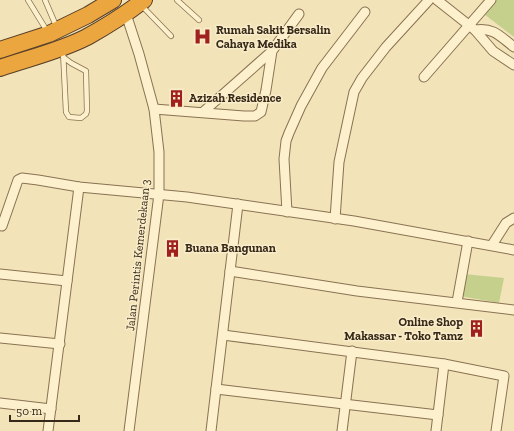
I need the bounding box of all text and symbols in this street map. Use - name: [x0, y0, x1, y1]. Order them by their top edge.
- place label: Rumah Sakit Bersalin Cahaya Medika: [216, 23, 331, 51]
- hospital icon: Rumah Sakit Bersalin Cahaya Medika: [193, 27, 213, 47]
- building icon: Azizah Residence: [166, 88, 186, 108]
- place label: Azizah Residence: [189, 91, 281, 105]
- street label: Jalan Perintis Kemerdekaan 3: [123, 178, 153, 332]
- building icon: Buana Bangunan: [162, 238, 182, 258]
- place label: Buana Bangunan: [185, 241, 276, 255]
- place label: Online Shop Makassar - Toko Tamz: [344, 315, 463, 343]
- building icon: Online Shop Makassar - Toko Tamz: [466, 319, 486, 339]
- scale bar: [10, 397, 79, 423]
- text: 50 m: [16, 404, 43, 418]

